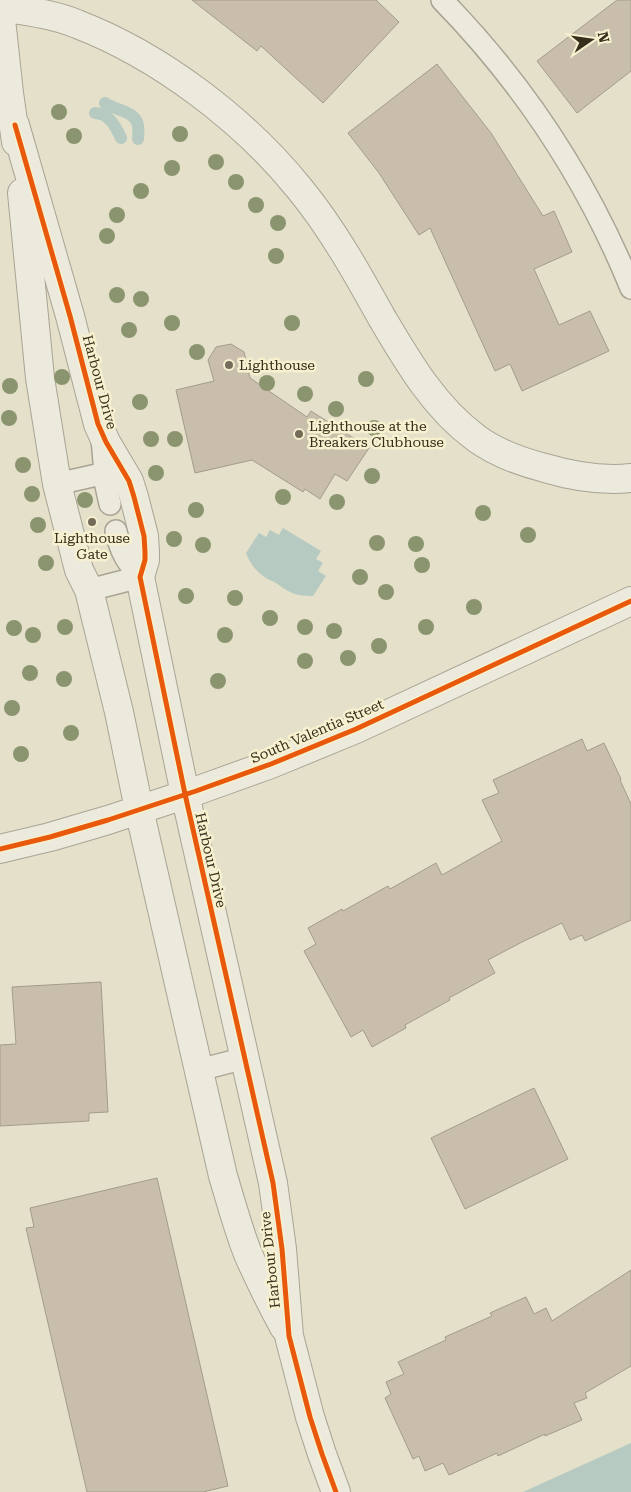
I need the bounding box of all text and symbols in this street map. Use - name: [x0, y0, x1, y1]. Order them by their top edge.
- north arrow: [566, 15, 616, 65]
- text: N: [595, 30, 613, 44]
- street label: Harbour Drive: [80, 333, 120, 431]
- place label: Lighthouse: [239, 357, 315, 373]
- marker: Lighthouse: [223, 359, 235, 371]
- place label: Lighthouse at the Breakers Clubhouse: [309, 418, 444, 450]
- marker: Lighthouse at the Breakers Clubhouse: [293, 428, 305, 440]
- marker: Lighthouse Gate: [86, 516, 98, 528]
- place label: Lighthouse Gate: [54, 530, 130, 562]
- street label: South Valentia Street: [248, 696, 386, 766]
- street label: Harbour Drive: [192, 811, 230, 909]
- street label: Harbour Drive: [257, 1211, 283, 1309]

